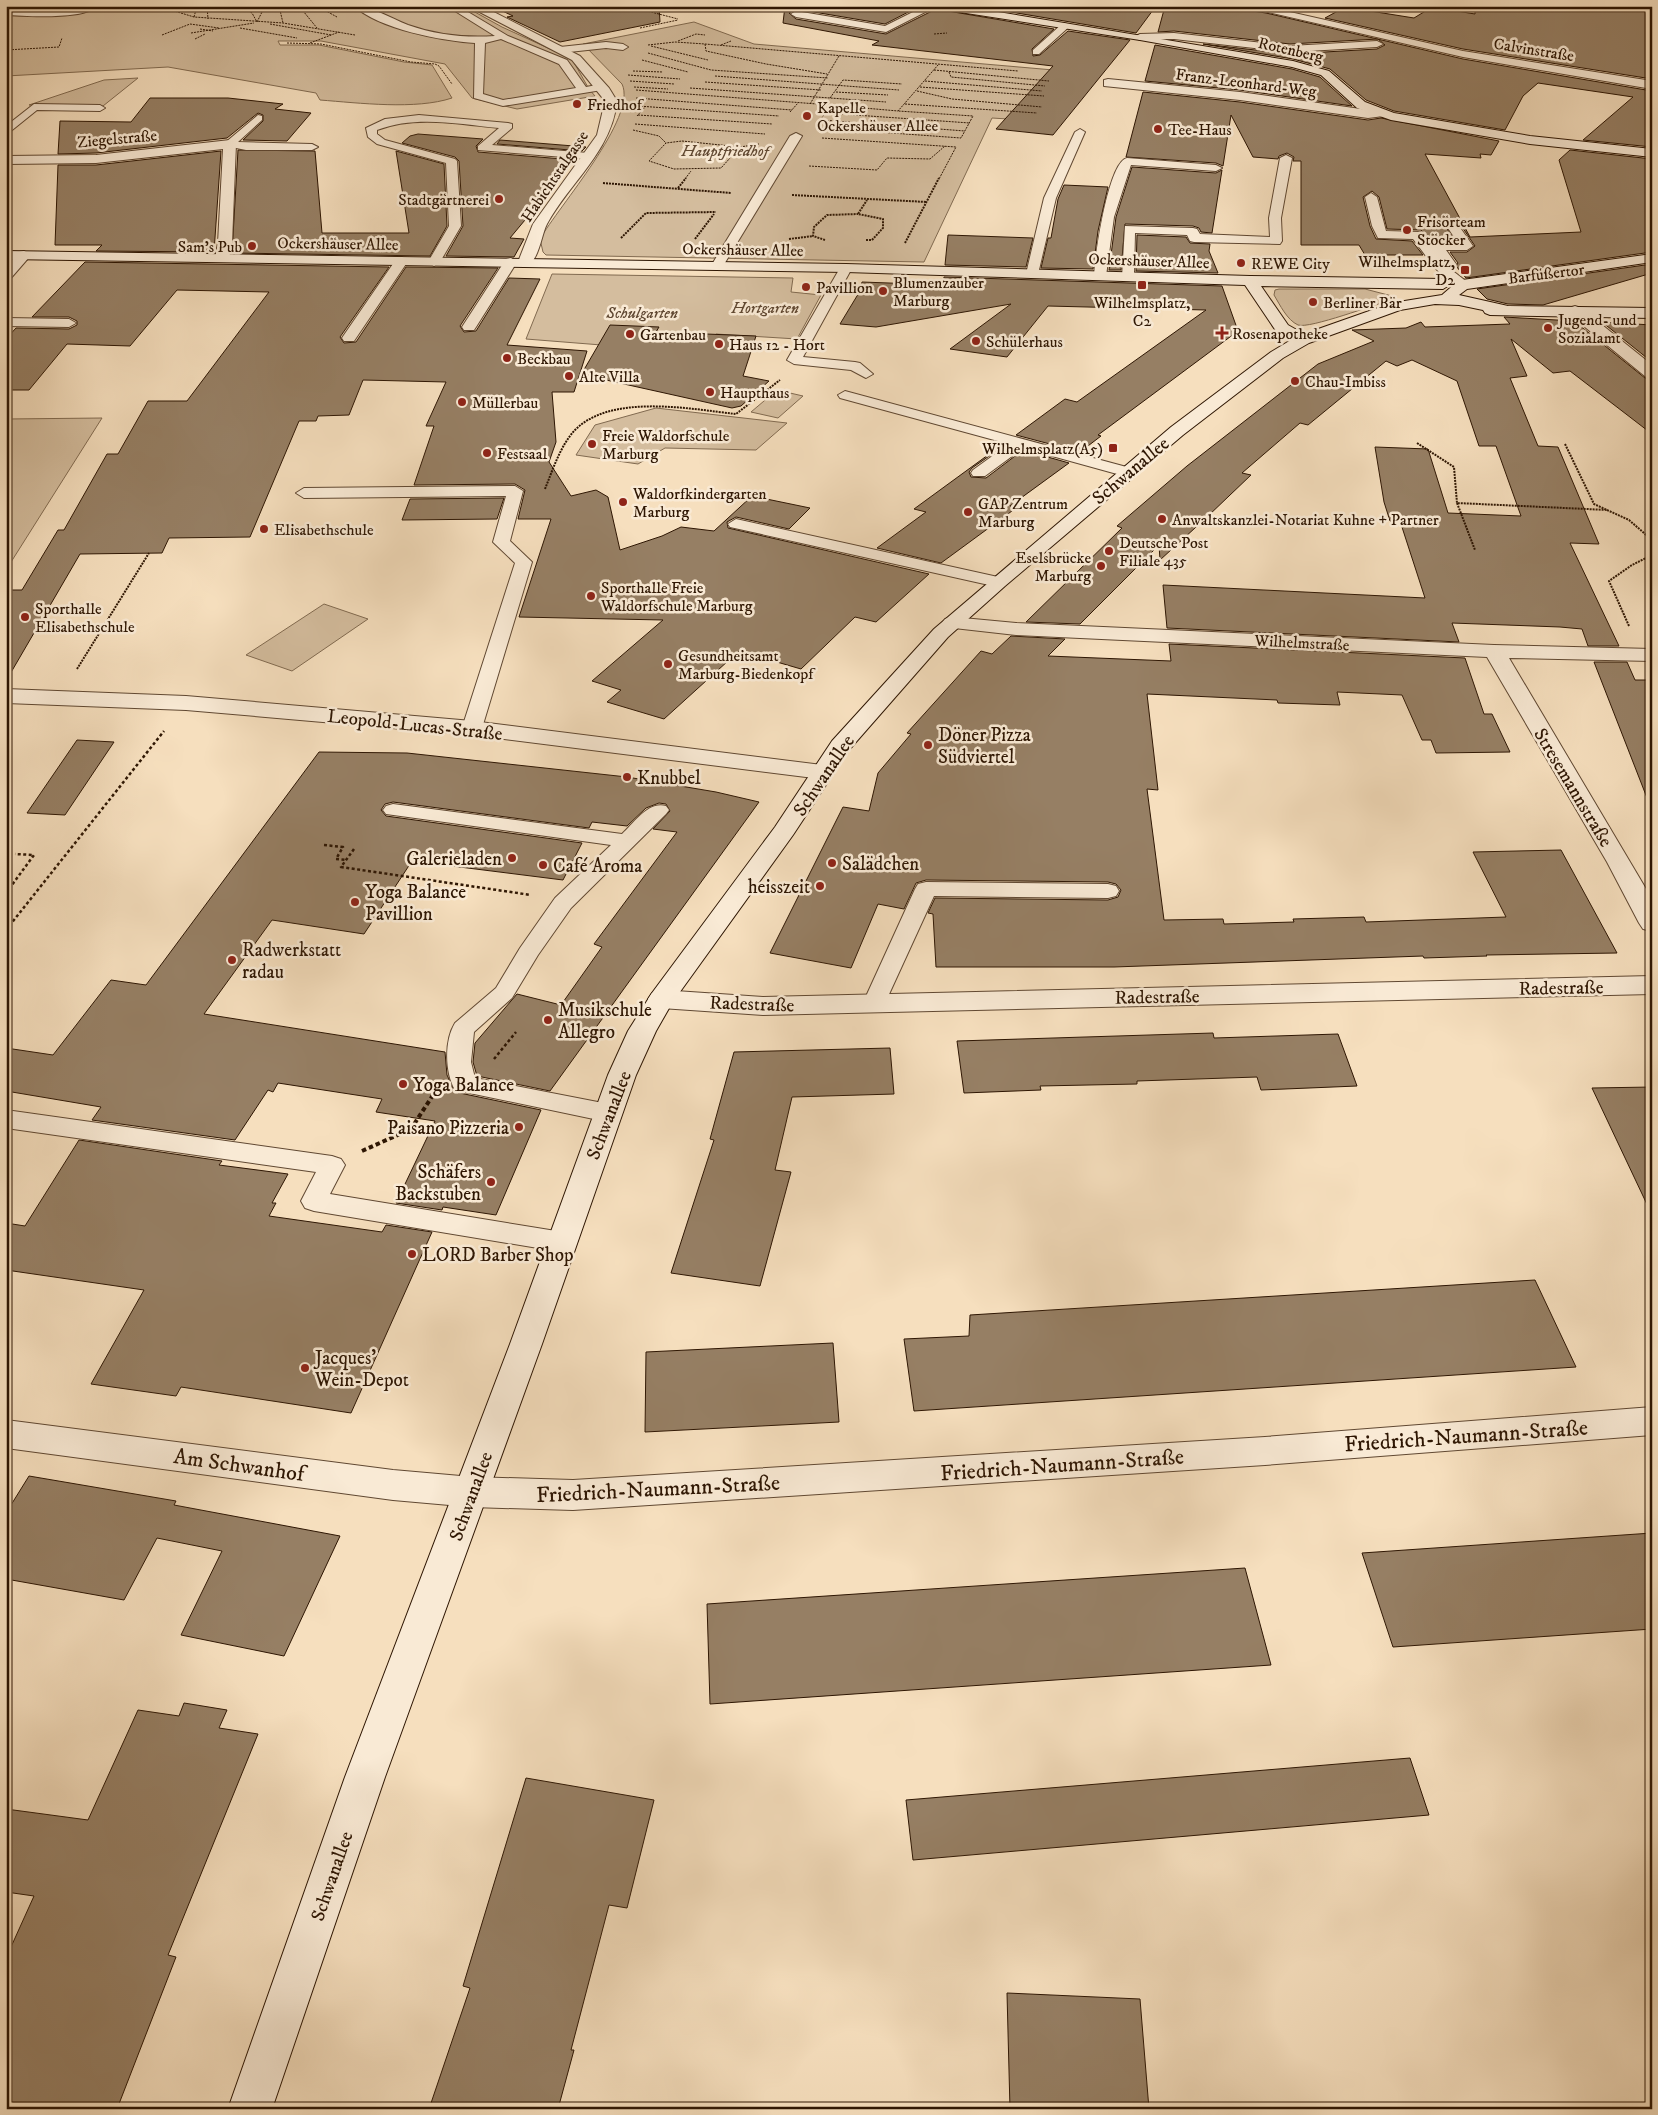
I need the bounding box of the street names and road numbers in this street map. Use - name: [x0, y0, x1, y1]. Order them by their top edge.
- street label: Rotenberg: [1256, 33, 1326, 67]
- street label: Calvinstraße: [1492, 34, 1576, 66]
- street label: Franz-Leonhard-Weg: [1174, 64, 1318, 102]
- street label: Ziegelstraße: [76, 126, 158, 152]
- street label: Habichtstalgasse: [517, 127, 593, 226]
- street label: Ockershäuser Allee: [277, 233, 399, 255]
- street label: Ockershäuser Allee: [682, 239, 804, 261]
- street label: Ockershäuser Allee: [1088, 249, 1210, 273]
- street label: Barfüßertor: [1507, 259, 1585, 289]
- street label: Schwanallee: [1088, 432, 1174, 510]
- street label: Wilhelmstraße: [1253, 630, 1350, 655]
- street label: Leopold-Lucas-Straße: [326, 705, 504, 746]
- street label: Stresemannstraße: [1528, 724, 1617, 851]
- street label: Schwanallee: [789, 731, 860, 821]
- street label: Radestraße: [1518, 976, 1604, 1001]
- street label: Radestraße: [1114, 985, 1200, 1010]
- street label: Radestraße: [709, 992, 795, 1017]
- street label: Schwanallee: [582, 1068, 637, 1163]
- street label: Friedrich-Naumann-Straße: [1343, 1415, 1589, 1458]
- street label: Am Schwanhof: [172, 1443, 310, 1489]
- street label: Friedrich-Naumann-Straße: [939, 1444, 1185, 1487]
- street label: Schwanallee: [445, 1449, 498, 1544]
- street label: Friedrich-Naumann-Straße: [536, 1470, 781, 1509]
- street label: Schwanallee: [306, 1829, 359, 1924]

